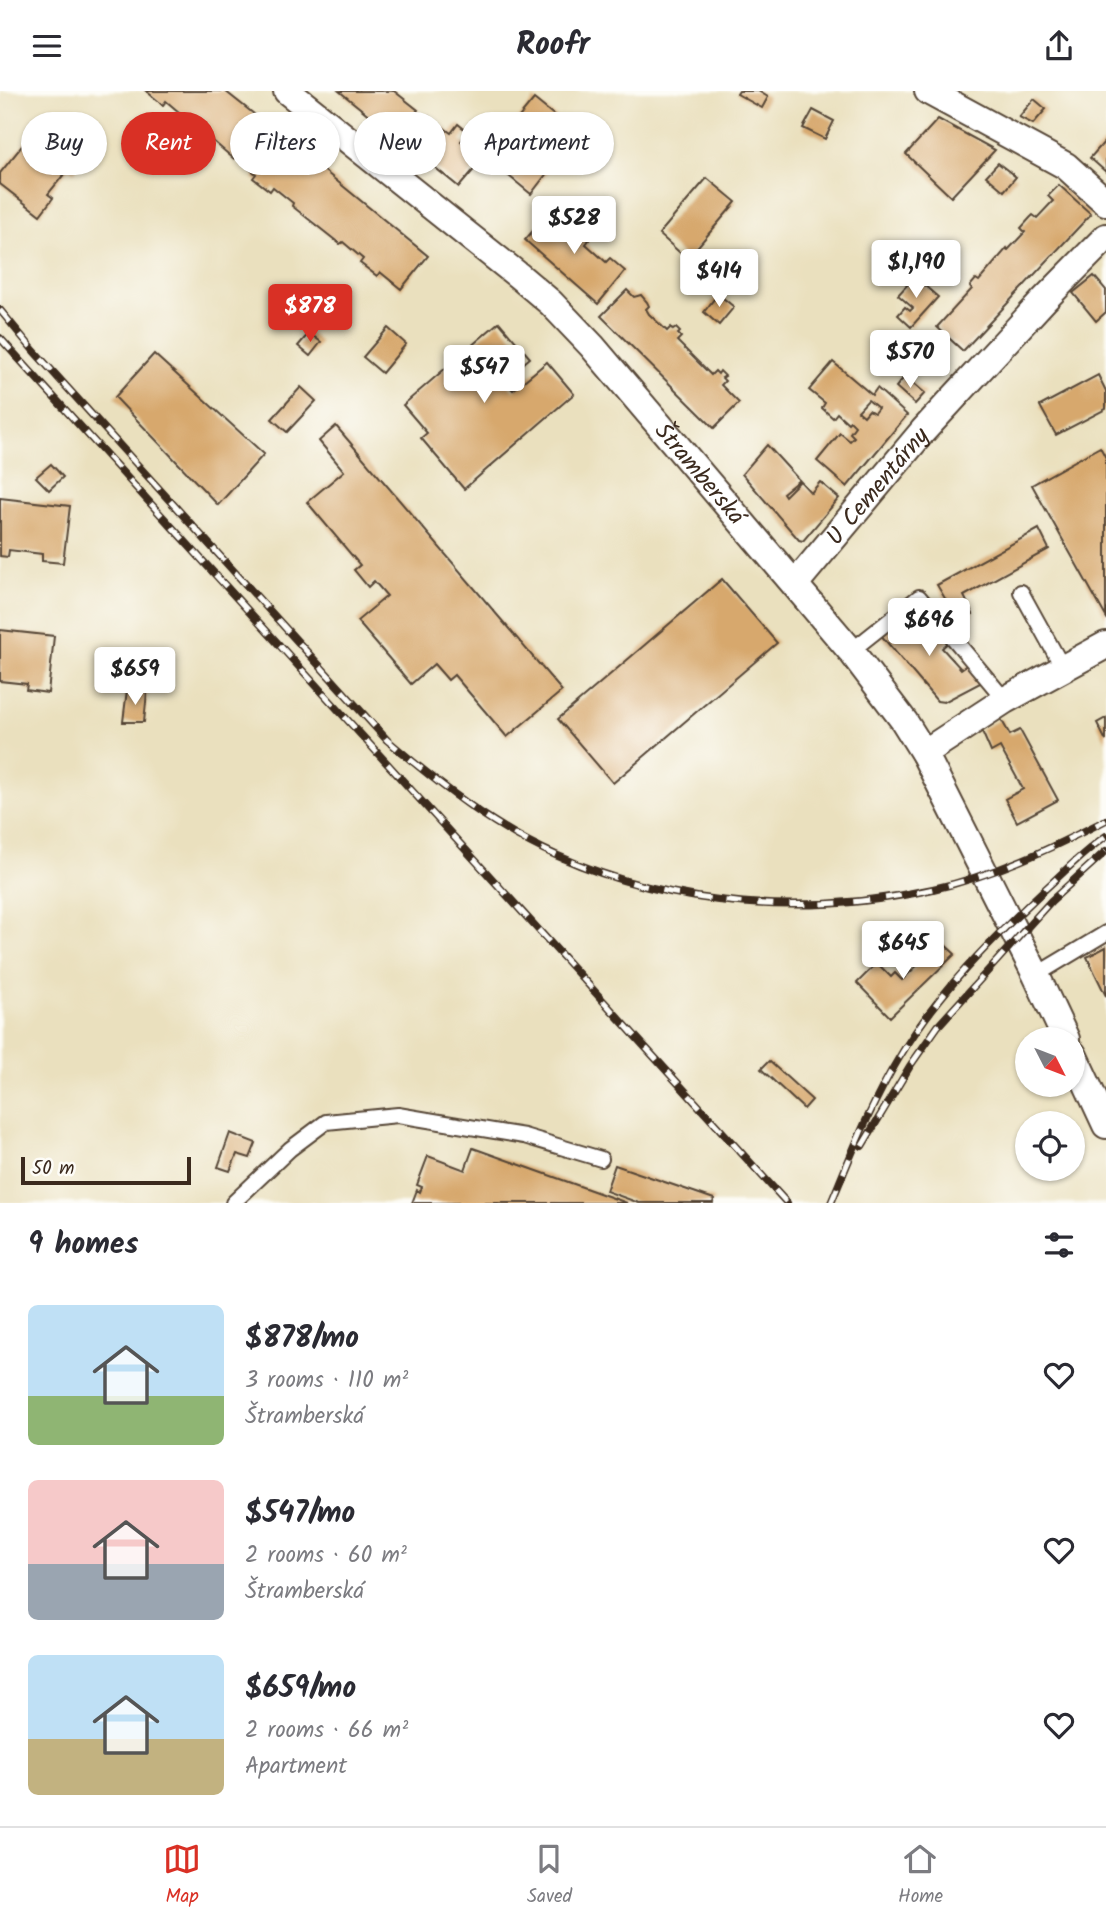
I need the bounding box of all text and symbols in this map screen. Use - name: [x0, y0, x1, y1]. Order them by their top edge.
- text: Roofr: [516, 20, 590, 71]
- icon: menu: [28, 27, 66, 65]
- icon: share: [1040, 27, 1078, 65]
- chip: Buy: [21, 112, 107, 175]
- chip: Rent: [121, 112, 216, 175]
- chip: Filters: [230, 112, 340, 175]
- chip: New: [354, 112, 446, 175]
- chip: Apartment: [460, 112, 614, 175]
- pin: $528: [533, 197, 615, 256]
- text: $528: [548, 201, 600, 237]
- pin: $1,190: [859, 241, 973, 300]
- text: $1,190: [888, 245, 944, 281]
- pin: $414: [678, 249, 760, 309]
- text: $414: [696, 254, 742, 290]
- pin: $878: [269, 285, 351, 344]
- text: $878: [284, 289, 336, 325]
- pin: $570: [869, 331, 951, 390]
- text: $570: [886, 335, 934, 371]
- pin: $547: [443, 345, 525, 405]
- text: $547: [460, 350, 508, 386]
- street label: Štramberská: [644, 414, 756, 536]
- street label: U Cementárny: [817, 418, 940, 555]
- pin: $696: [888, 599, 970, 658]
- text: $696: [904, 603, 954, 639]
- pin: $659: [94, 647, 176, 707]
- text: $659: [110, 652, 160, 688]
- pin: $645: [862, 921, 944, 981]
- text: $645: [878, 926, 928, 962]
- north arrow: [1015, 1027, 1085, 1097]
- map controls: [1015, 1027, 1085, 1181]
- button: locate: [1015, 1111, 1085, 1181]
- scale bar: [21, 1154, 191, 1186]
- text: 50 m: [32, 1154, 74, 1184]
- text: 9 homes: [28, 1221, 139, 1269]
- icon: filters: [1040, 1226, 1078, 1264]
- text: $878/mo: [245, 1315, 359, 1363]
- icon: home: [84, 1333, 168, 1417]
- icon: heart: [1040, 1356, 1078, 1394]
- text: 3 rooms · 110 m²: [245, 1363, 408, 1399]
- text: Štramberská: [245, 1399, 364, 1435]
- text: $547/mo: [245, 1490, 355, 1538]
- icon: home: [84, 1508, 168, 1592]
- icon: heart: [1040, 1531, 1078, 1569]
- text: 2 rooms · 60 m²: [245, 1538, 407, 1574]
- text: Štramberská: [245, 1574, 364, 1610]
- text: $659/mo: [245, 1665, 356, 1713]
- icon: home: [84, 1683, 168, 1767]
- icon: heart: [1040, 1706, 1078, 1744]
- text: 2 rooms · 66 m²: [245, 1713, 408, 1749]
- text: Apartment: [245, 1749, 347, 1785]
- tab: Map: [163, 1840, 201, 1912]
- tab: Saved: [527, 1840, 572, 1912]
- tab: Home: [898, 1840, 943, 1912]

